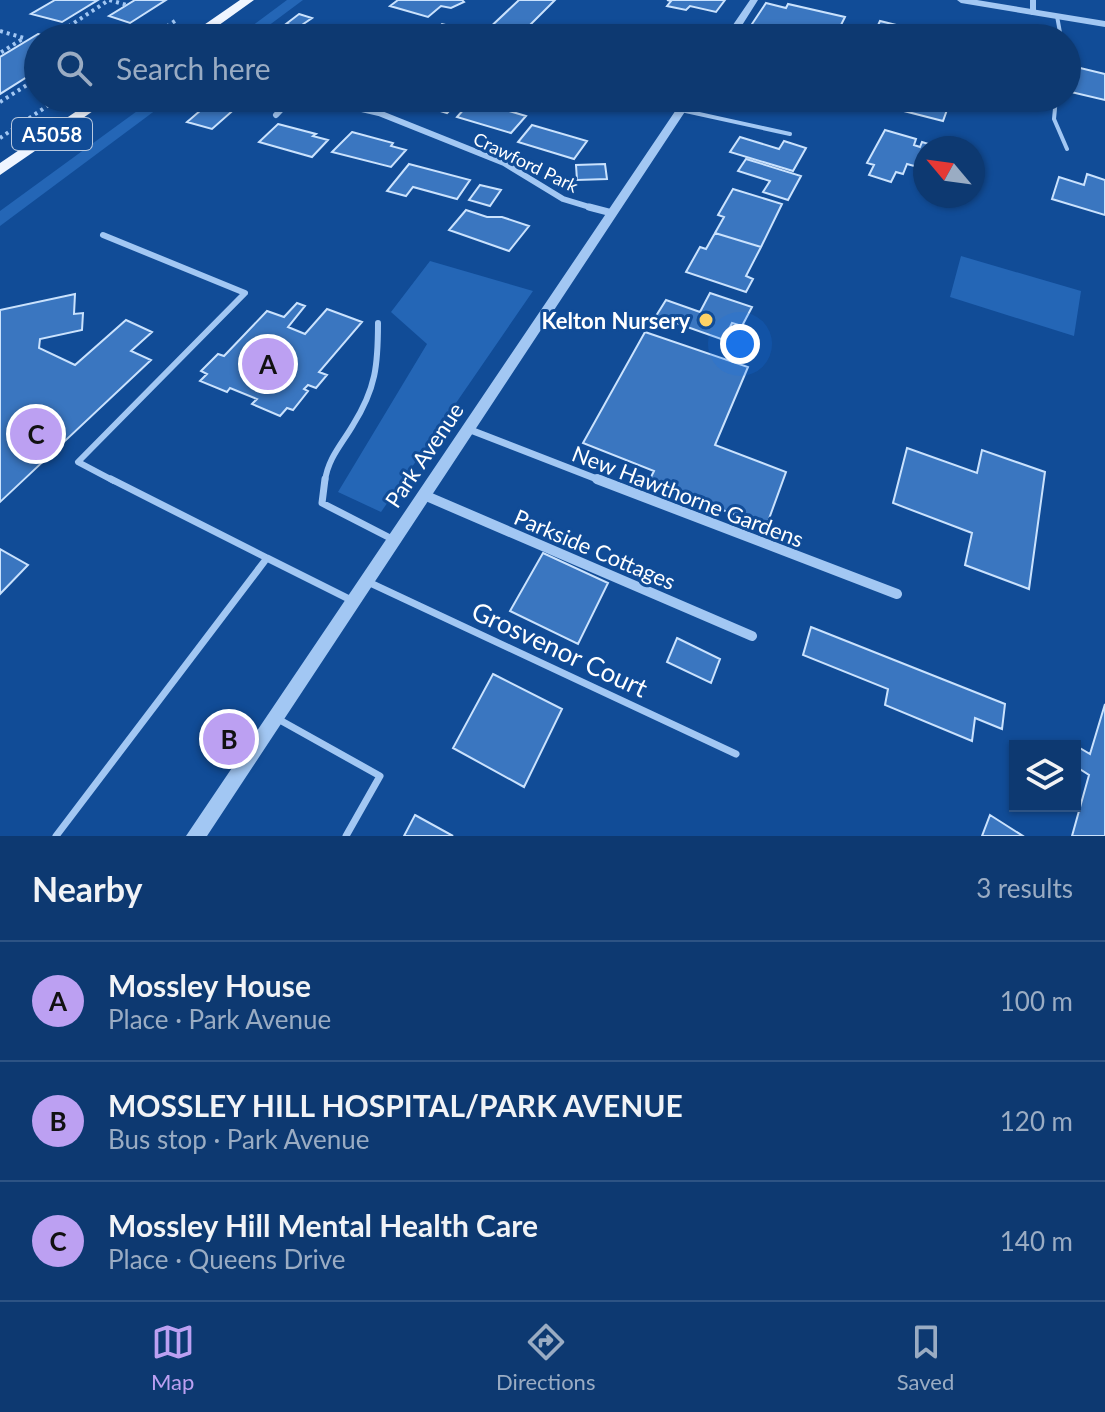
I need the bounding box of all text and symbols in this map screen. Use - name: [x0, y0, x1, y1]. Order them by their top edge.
- search box: [24, 24, 1081, 112]
- icon: search: [52, 46, 96, 90]
- text: Search here: [116, 50, 271, 86]
- road number: A5058: [12, 118, 92, 150]
- street label: Crawford Park: [470, 127, 583, 197]
- north arrow: [913, 136, 985, 208]
- place label: Kelton Nursery: [541, 307, 690, 334]
- marker: Kelton Nursery: [697, 311, 715, 329]
- your location: [720, 324, 760, 364]
- pin: A: [242, 334, 294, 394]
- street label: Park Avenue: [379, 397, 469, 513]
- pin: C: [10, 404, 62, 464]
- street label: New Hawthorne Gardens: [569, 439, 807, 553]
- street label: Parkside Cottages: [510, 503, 680, 595]
- street label: Grosvenor Court: [467, 594, 654, 704]
- pin: B: [203, 709, 255, 769]
- map controls: [1009, 740, 1081, 812]
- button: layers: [1009, 740, 1081, 812]
- text: Nearby: [32, 868, 143, 909]
- text: 3 results: [976, 872, 1073, 904]
- text: Mossley House: [108, 967, 311, 1003]
- text: A: [49, 985, 67, 1017]
- text: 100 m: [1000, 985, 1073, 1017]
- text: Place · Park Avenue: [108, 1003, 331, 1035]
- text: MOSSLEY HILL HOSPITAL/PARK AVENUE: [108, 1087, 683, 1123]
- text: B: [49, 1105, 67, 1137]
- text: 120 m: [1000, 1105, 1073, 1137]
- text: Bus stop · Park Avenue: [108, 1123, 370, 1155]
- text: Mossley Hill Mental Health Care: [108, 1207, 538, 1243]
- text: C: [49, 1225, 67, 1257]
- text: 140 m: [1000, 1225, 1073, 1257]
- text: Place · Queens Drive: [108, 1243, 346, 1275]
- tab: Map: [151, 1320, 195, 1395]
- tab: Directions: [496, 1320, 595, 1395]
- tab: Saved: [897, 1320, 954, 1395]

